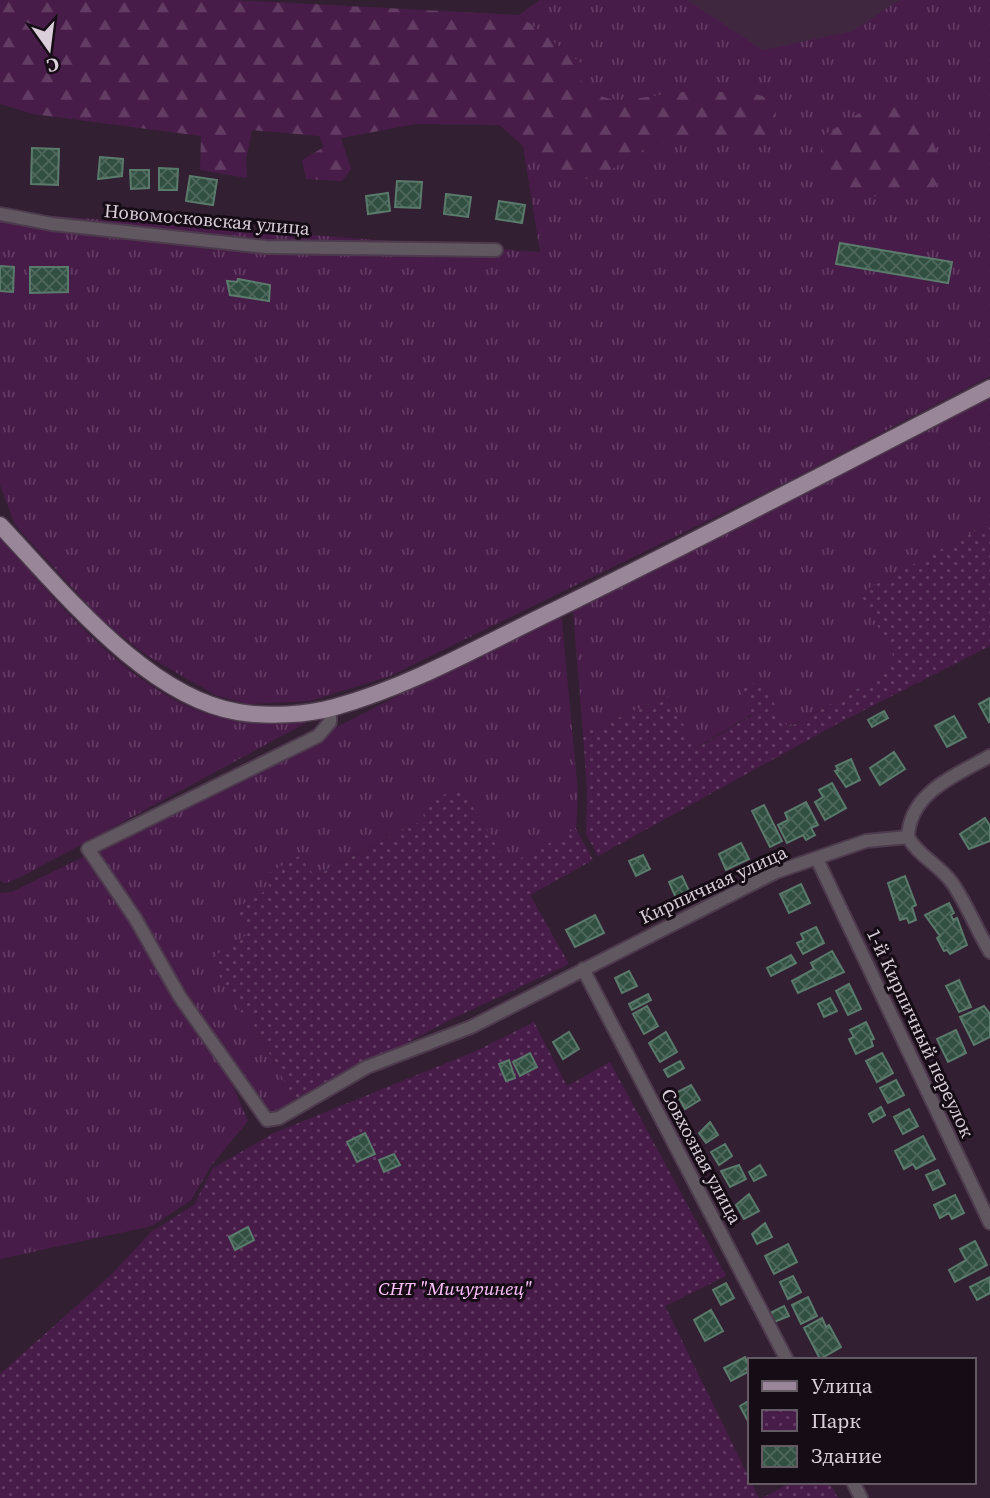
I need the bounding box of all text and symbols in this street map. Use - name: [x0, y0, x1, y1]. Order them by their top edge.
- north arrow: [14, 14, 84, 84]
- text: С: [44, 51, 62, 80]
- street label: Новомосковская улица: [103, 197, 311, 241]
- street label: Кирпичная улица: [635, 838, 791, 930]
- street label: 1-й Кирпичный переулок: [861, 924, 981, 1142]
- street label: Совхозная улица: [655, 1084, 749, 1229]
- park label: СНТ "Мичуринец": [378, 1275, 532, 1301]
- legend: [748, 1358, 976, 1484]
- text: Улица: [811, 1371, 873, 1400]
- text: Парк: [811, 1406, 861, 1435]
- text: Здание: [811, 1441, 882, 1470]

